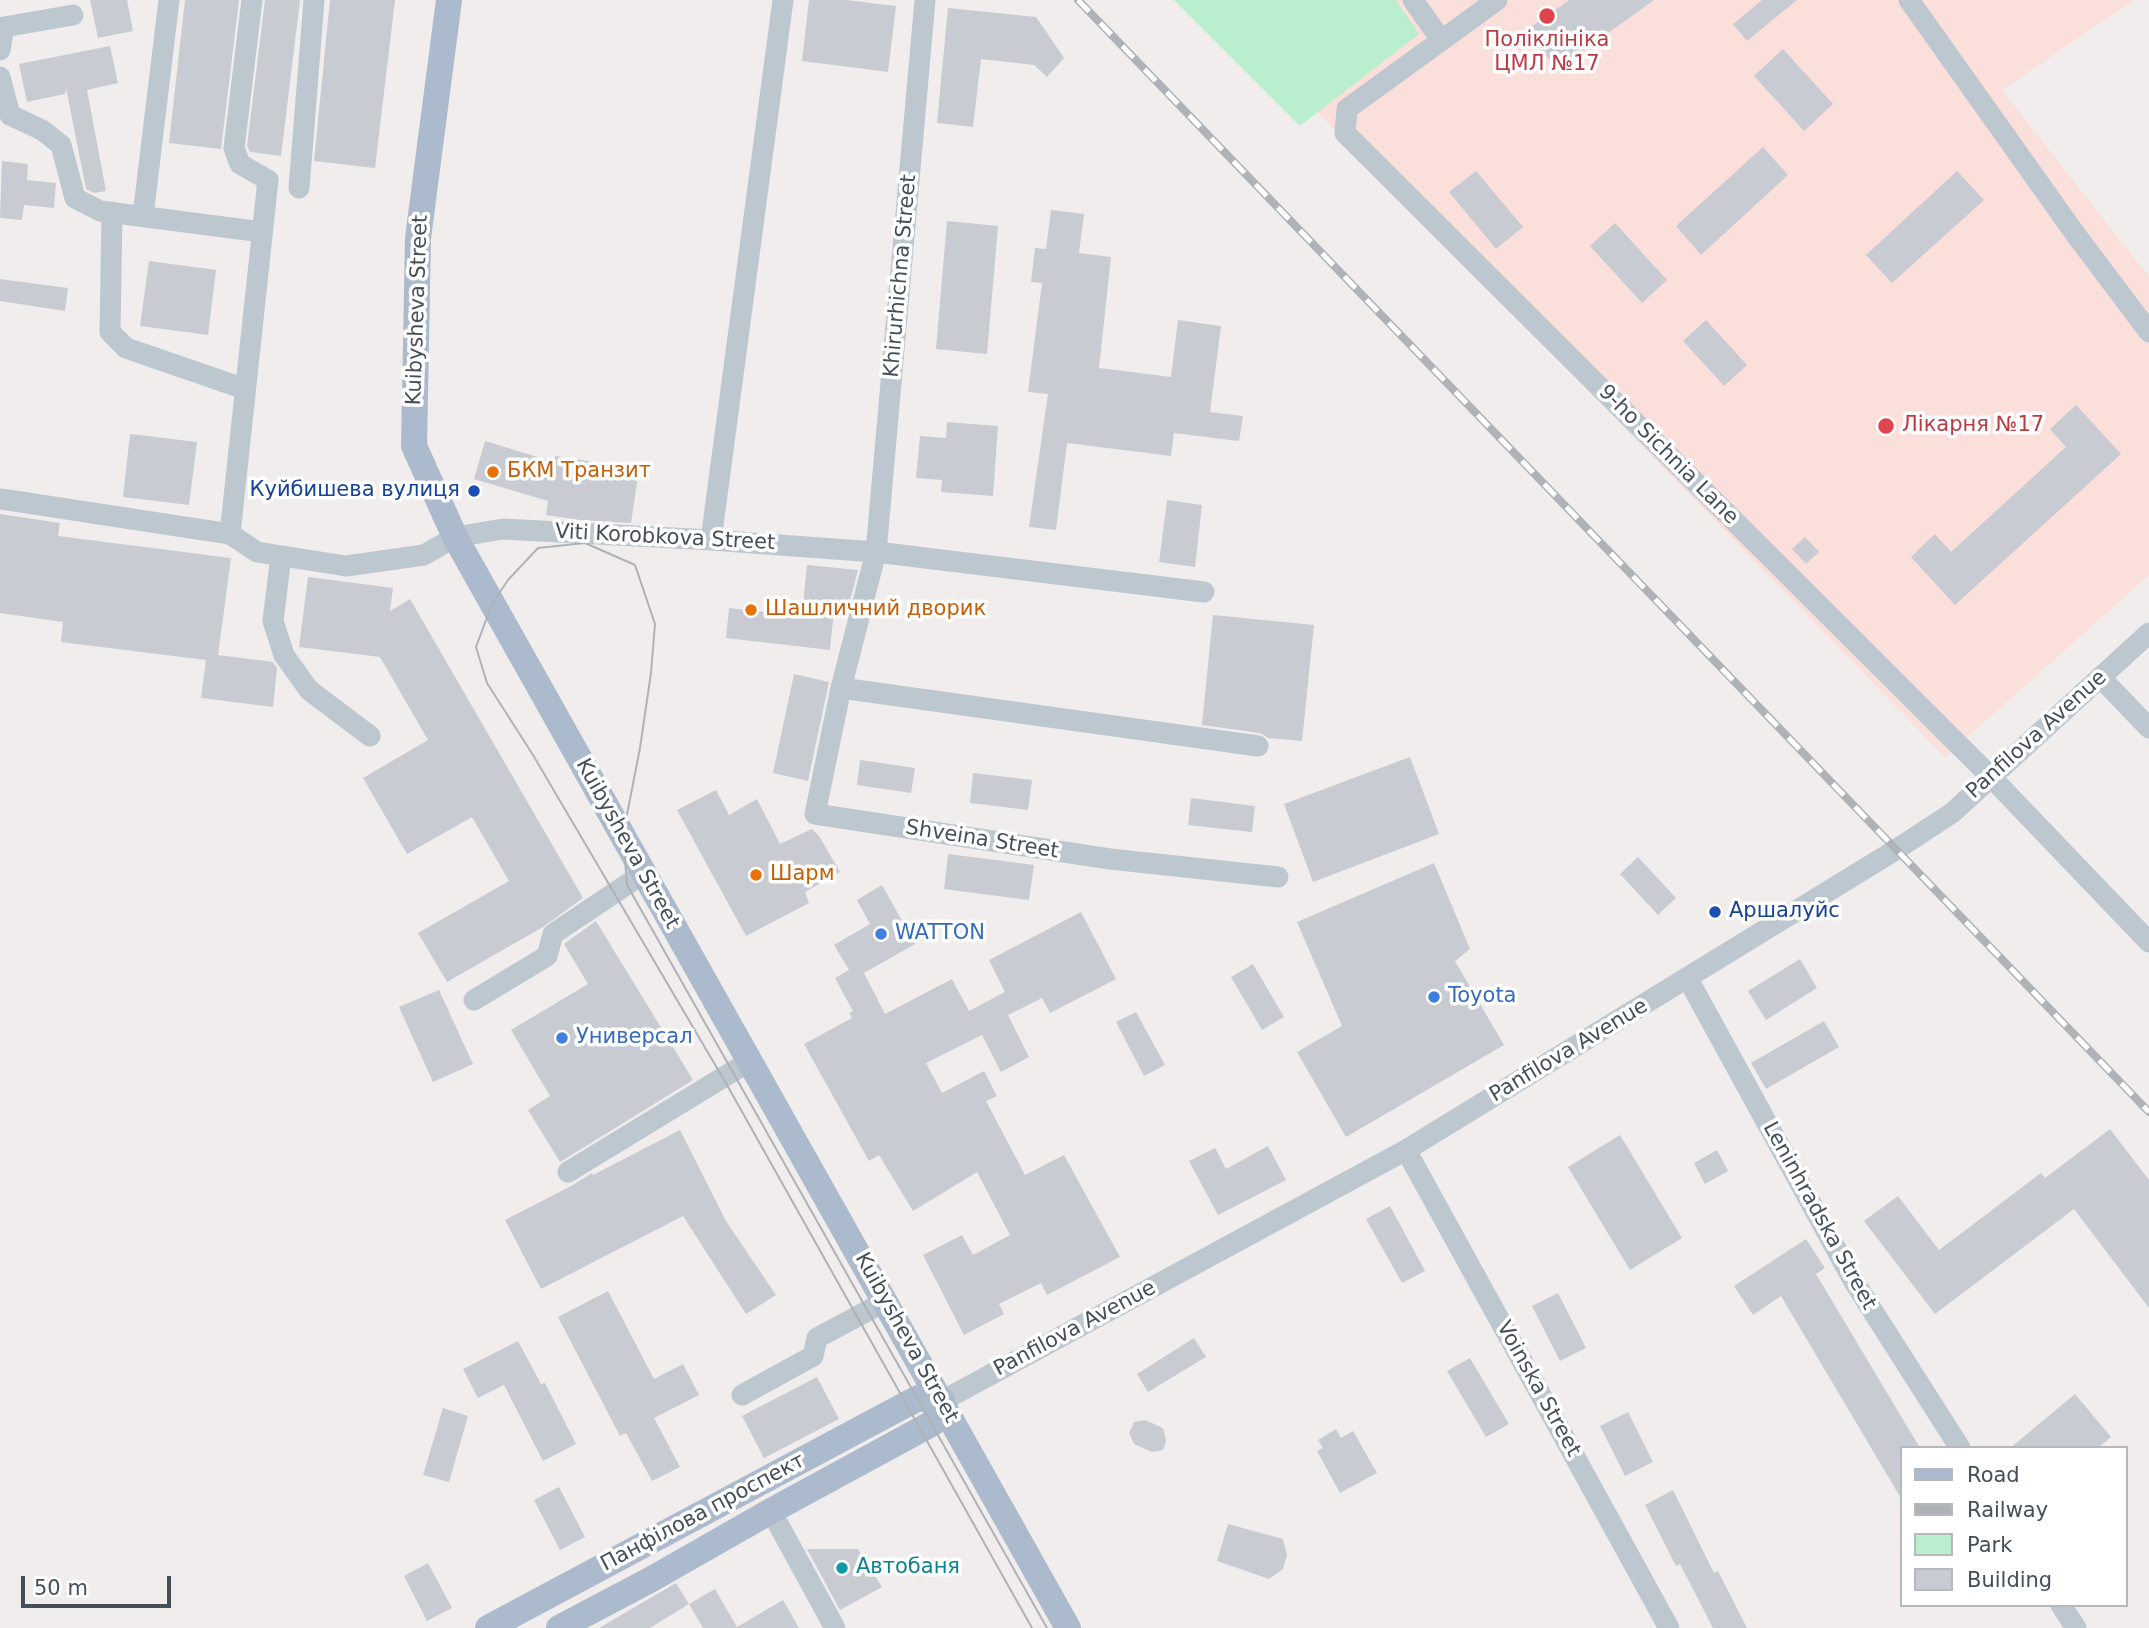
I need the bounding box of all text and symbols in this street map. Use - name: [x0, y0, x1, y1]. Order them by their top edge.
- marker: Поліклініка ЦМЛ №17: [1537, 6, 1557, 26]
- place label: Поліклініка ЦМЛ №17: [1485, 28, 1609, 78]
- street label: Khirurhichna Street: [880, 173, 922, 379]
- street label: Kuibysheva Street: [402, 214, 434, 406]
- street label: 9-ho Sichnia Lane: [1593, 380, 1743, 530]
- place label: Лікарня №17: [1902, 413, 2044, 439]
- marker: Лікарня №17: [1876, 416, 1896, 436]
- place label: БКМ Транзит: [507, 459, 651, 485]
- marker: БКМ Транзит: [485, 464, 501, 480]
- place label: Куйбишева вулиця: [250, 478, 460, 504]
- marker: Куйбишева вулиця: [466, 483, 482, 499]
- street label: Viti Korobkova Street: [554, 520, 776, 556]
- place label: Шашличний дворик: [765, 597, 986, 623]
- marker: Шашличний дворик: [743, 602, 759, 618]
- street label: Panfilova Avenue: [1962, 665, 2112, 805]
- street label: Kuibysheva Street: [570, 755, 684, 933]
- street label: Shveina Street: [904, 815, 1060, 865]
- place label: Шарм: [770, 862, 834, 888]
- marker: Шарм: [748, 867, 764, 883]
- place label: Аршалуйс: [1729, 899, 1840, 925]
- marker: Аршалуйс: [1707, 904, 1723, 920]
- place label: WATTON: [895, 921, 985, 947]
- marker: WATTON: [873, 926, 889, 942]
- place label: Toyota: [1448, 984, 1516, 1010]
- marker: Toyota: [1426, 989, 1442, 1005]
- street label: Panfilova Avenue: [1485, 994, 1653, 1108]
- place label: Универсал: [576, 1025, 693, 1051]
- marker: Универсал: [554, 1030, 570, 1046]
- street label: Leninhradska Street: [1757, 1118, 1881, 1314]
- street label: Kuibysheva Street: [849, 1249, 963, 1427]
- street label: Panfilova Avenue: [990, 1276, 1160, 1382]
- street label: Voinska Street: [1490, 1317, 1586, 1461]
- legend: [1900, 1446, 2128, 1607]
- street label: Панфілова проспект: [597, 1448, 809, 1578]
- text: Road: [1967, 1463, 2020, 1487]
- text: Railway: [1967, 1498, 2048, 1522]
- text: Park: [1967, 1533, 2012, 1557]
- place label: Автобаня: [856, 1555, 960, 1581]
- marker: Автобаня: [834, 1560, 850, 1576]
- scale bar: [24, 1562, 175, 1606]
- text: Building: [1967, 1568, 2052, 1592]
- text: 50 m: [34, 1576, 88, 1600]

